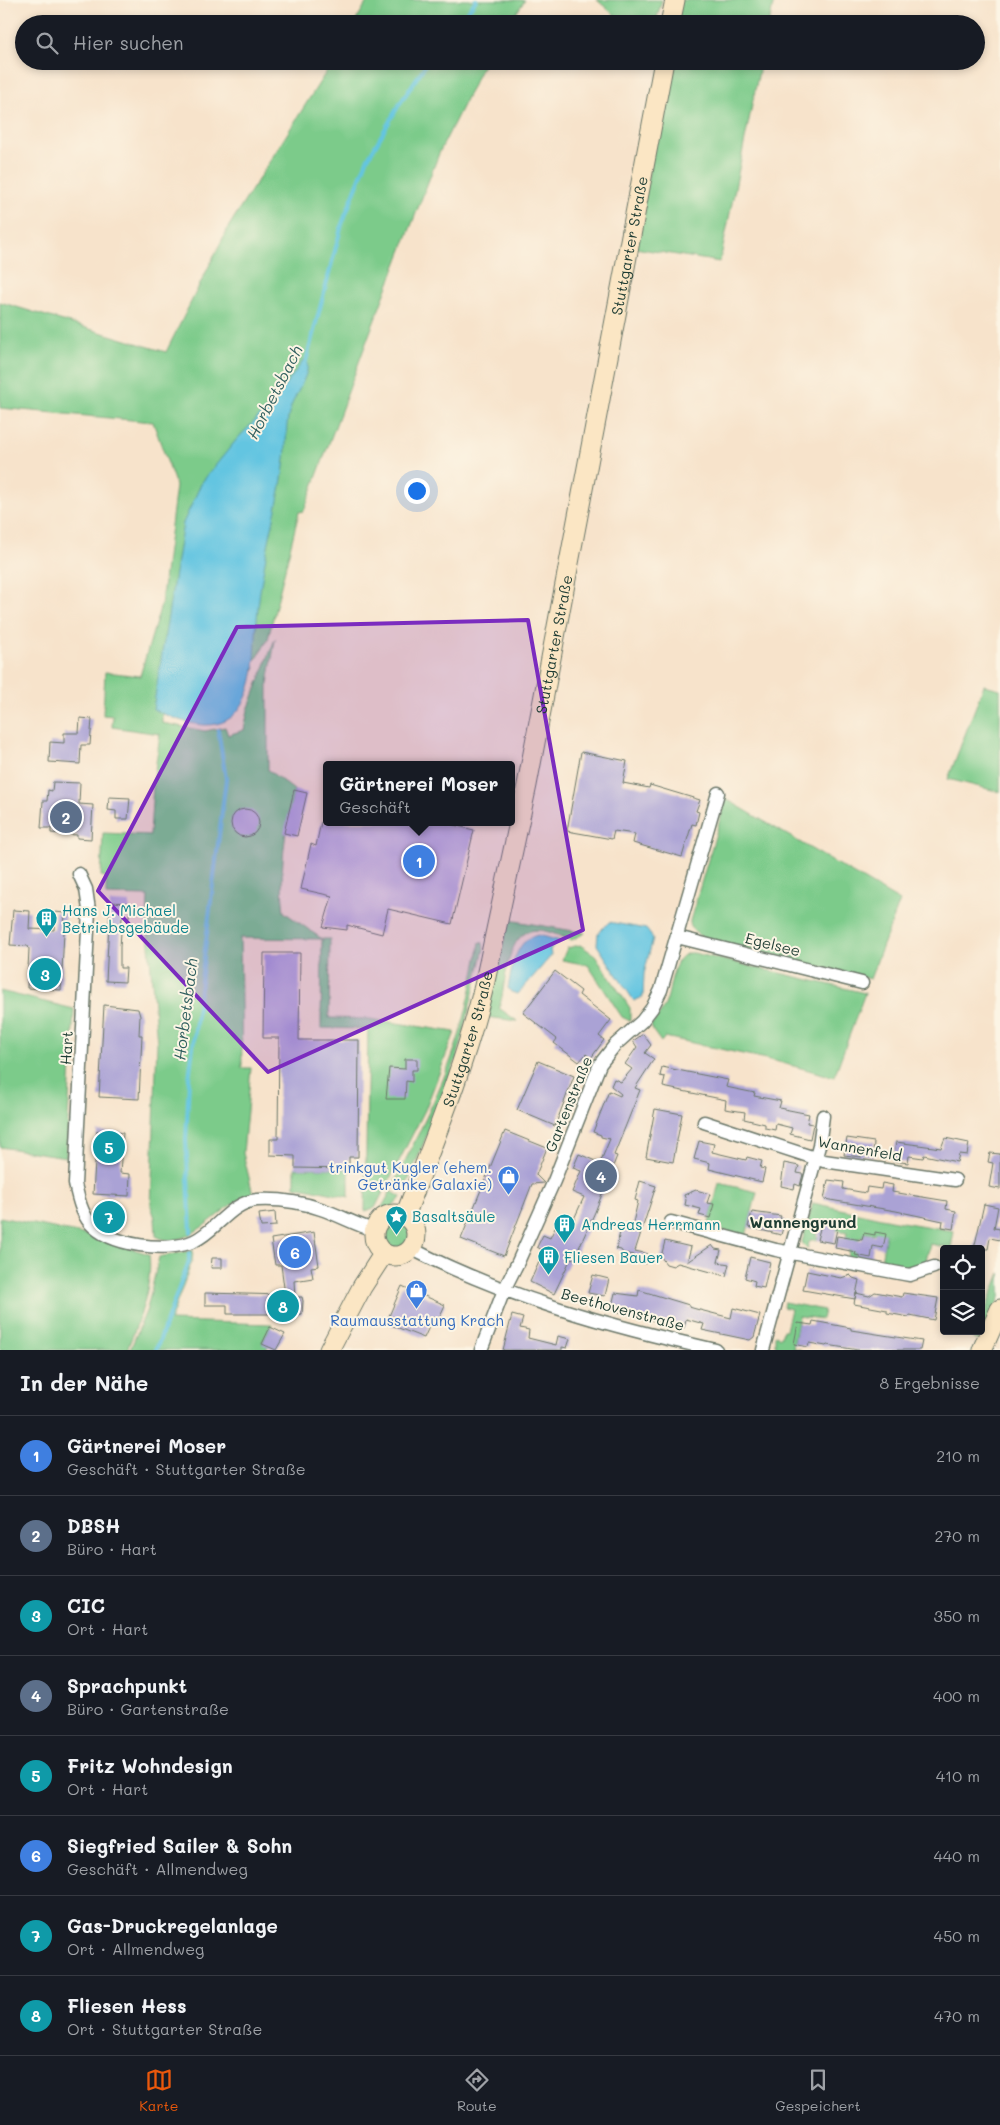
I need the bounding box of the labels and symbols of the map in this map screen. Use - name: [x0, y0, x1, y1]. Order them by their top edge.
- street label: Stuttgarter Straße: [606, 174, 652, 317]
- water label: Horbetsbach: [241, 342, 307, 442]
- your location: [404, 478, 430, 504]
- street label: Stuttgarter Straße: [531, 573, 577, 716]
- pin: 2: [50, 798, 82, 836]
- pin: 1: [403, 842, 435, 880]
- place label: Hans J. Michael Betriebsgebäude: [62, 900, 189, 937]
- building icon: Hans J. Michael Betriebsgebäude: [34, 907, 58, 938]
- street label: Egelsee: [743, 927, 803, 961]
- pin: 3: [29, 955, 61, 993]
- water label: Horbetsbach: [168, 957, 202, 1061]
- street label: Stuttgarter Straße: [437, 969, 497, 1110]
- street label: Hart: [55, 1030, 77, 1066]
- street label: Gartenstraße: [540, 1053, 596, 1155]
- pin: 5: [93, 1128, 125, 1166]
- street label: Wannenfeld: [816, 1131, 904, 1165]
- place label: trinkgut Kugler (ehem. Getränke Galaxie): [329, 1157, 492, 1194]
- pin: 4: [585, 1157, 617, 1195]
- shop icon: trinkgut Kugler (ehem. Getränke Galaxie): [496, 1164, 520, 1195]
- pin: 7: [93, 1198, 125, 1236]
- place icon: Basaltsäule: [384, 1204, 408, 1235]
- place label: Basaltsäule: [412, 1206, 496, 1226]
- district label: Wannengrund: [750, 1211, 856, 1232]
- building icon: Andreas Herrmann: [553, 1212, 577, 1243]
- place label: Andreas Herrmann: [581, 1214, 720, 1234]
- pin: 6: [279, 1233, 311, 1271]
- building icon: Fliesen Bauer: [536, 1245, 560, 1276]
- place label: Fliesen Bauer: [564, 1247, 663, 1267]
- shop icon: Raumausstattung Krach: [405, 1279, 429, 1310]
- street label: Beethovenstraße: [559, 1283, 687, 1335]
- pin: 8: [267, 1287, 299, 1325]
- place label: Raumausstattung Krach: [330, 1310, 504, 1330]

